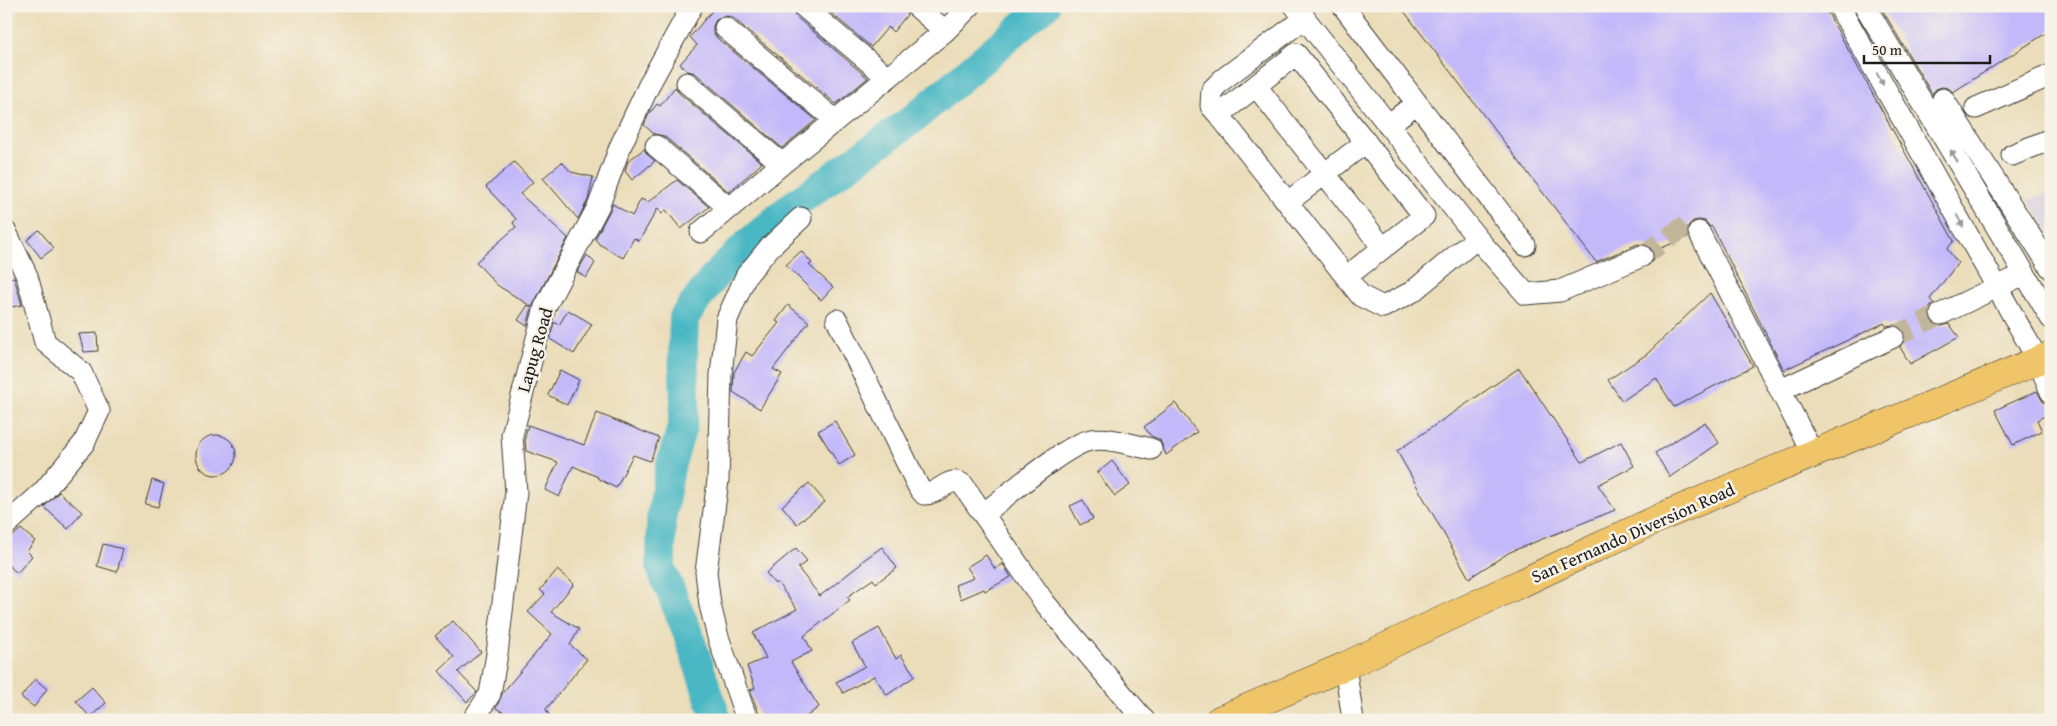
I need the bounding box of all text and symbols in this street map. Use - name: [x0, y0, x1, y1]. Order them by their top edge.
- scale bar: [1864, 32, 1991, 64]
- text: 50 m: [1872, 39, 1903, 60]
- one-way arrow: [1876, 72, 1884, 87]
- one-way arrow: [1950, 149, 1959, 162]
- one-way arrow: [1955, 214, 1964, 228]
- street label: Lapug Road: [510, 304, 560, 396]
- street label: San Fernando Diversion Road: [1527, 475, 1739, 590]

